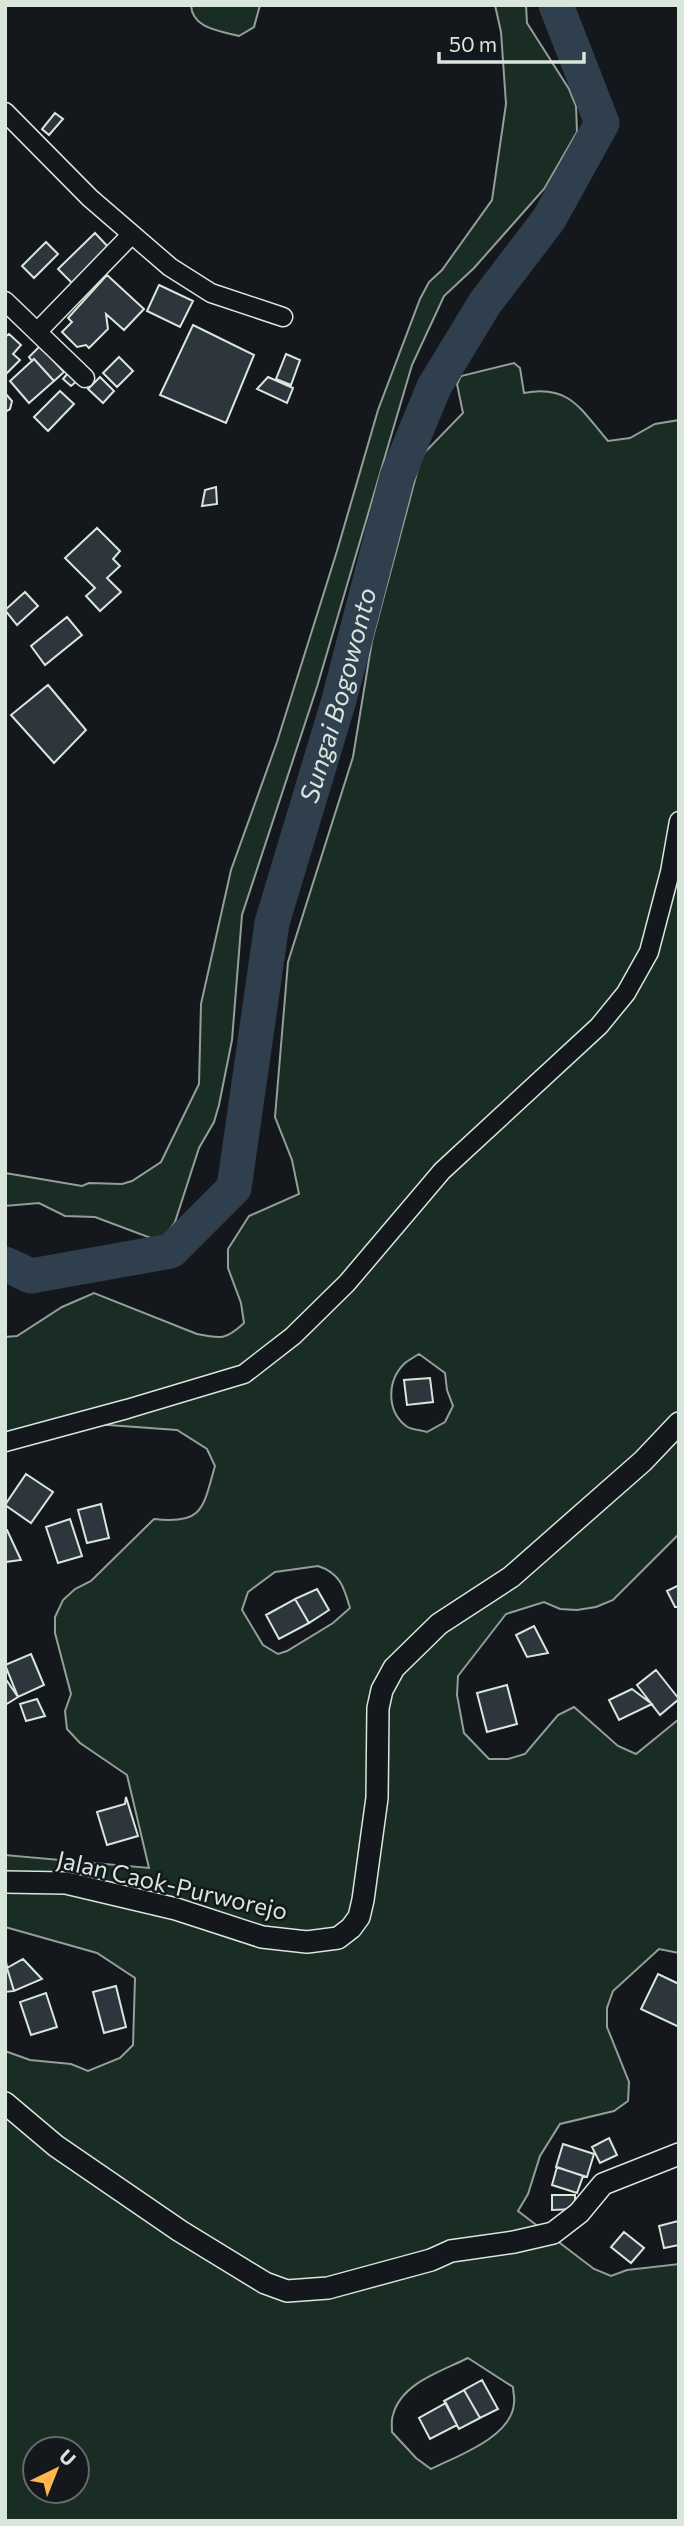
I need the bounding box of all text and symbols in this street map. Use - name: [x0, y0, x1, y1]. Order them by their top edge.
- scale bar: [439, 21, 584, 65]
- text: 50 m: [449, 31, 497, 56]
- water label: Sungai Bogowonto: [292, 584, 382, 806]
- street label: Jalan Caok-Purworejo: [54, 1844, 291, 1925]
- north arrow: [21, 2435, 91, 2505]
- text: U: [55, 2444, 81, 2470]

